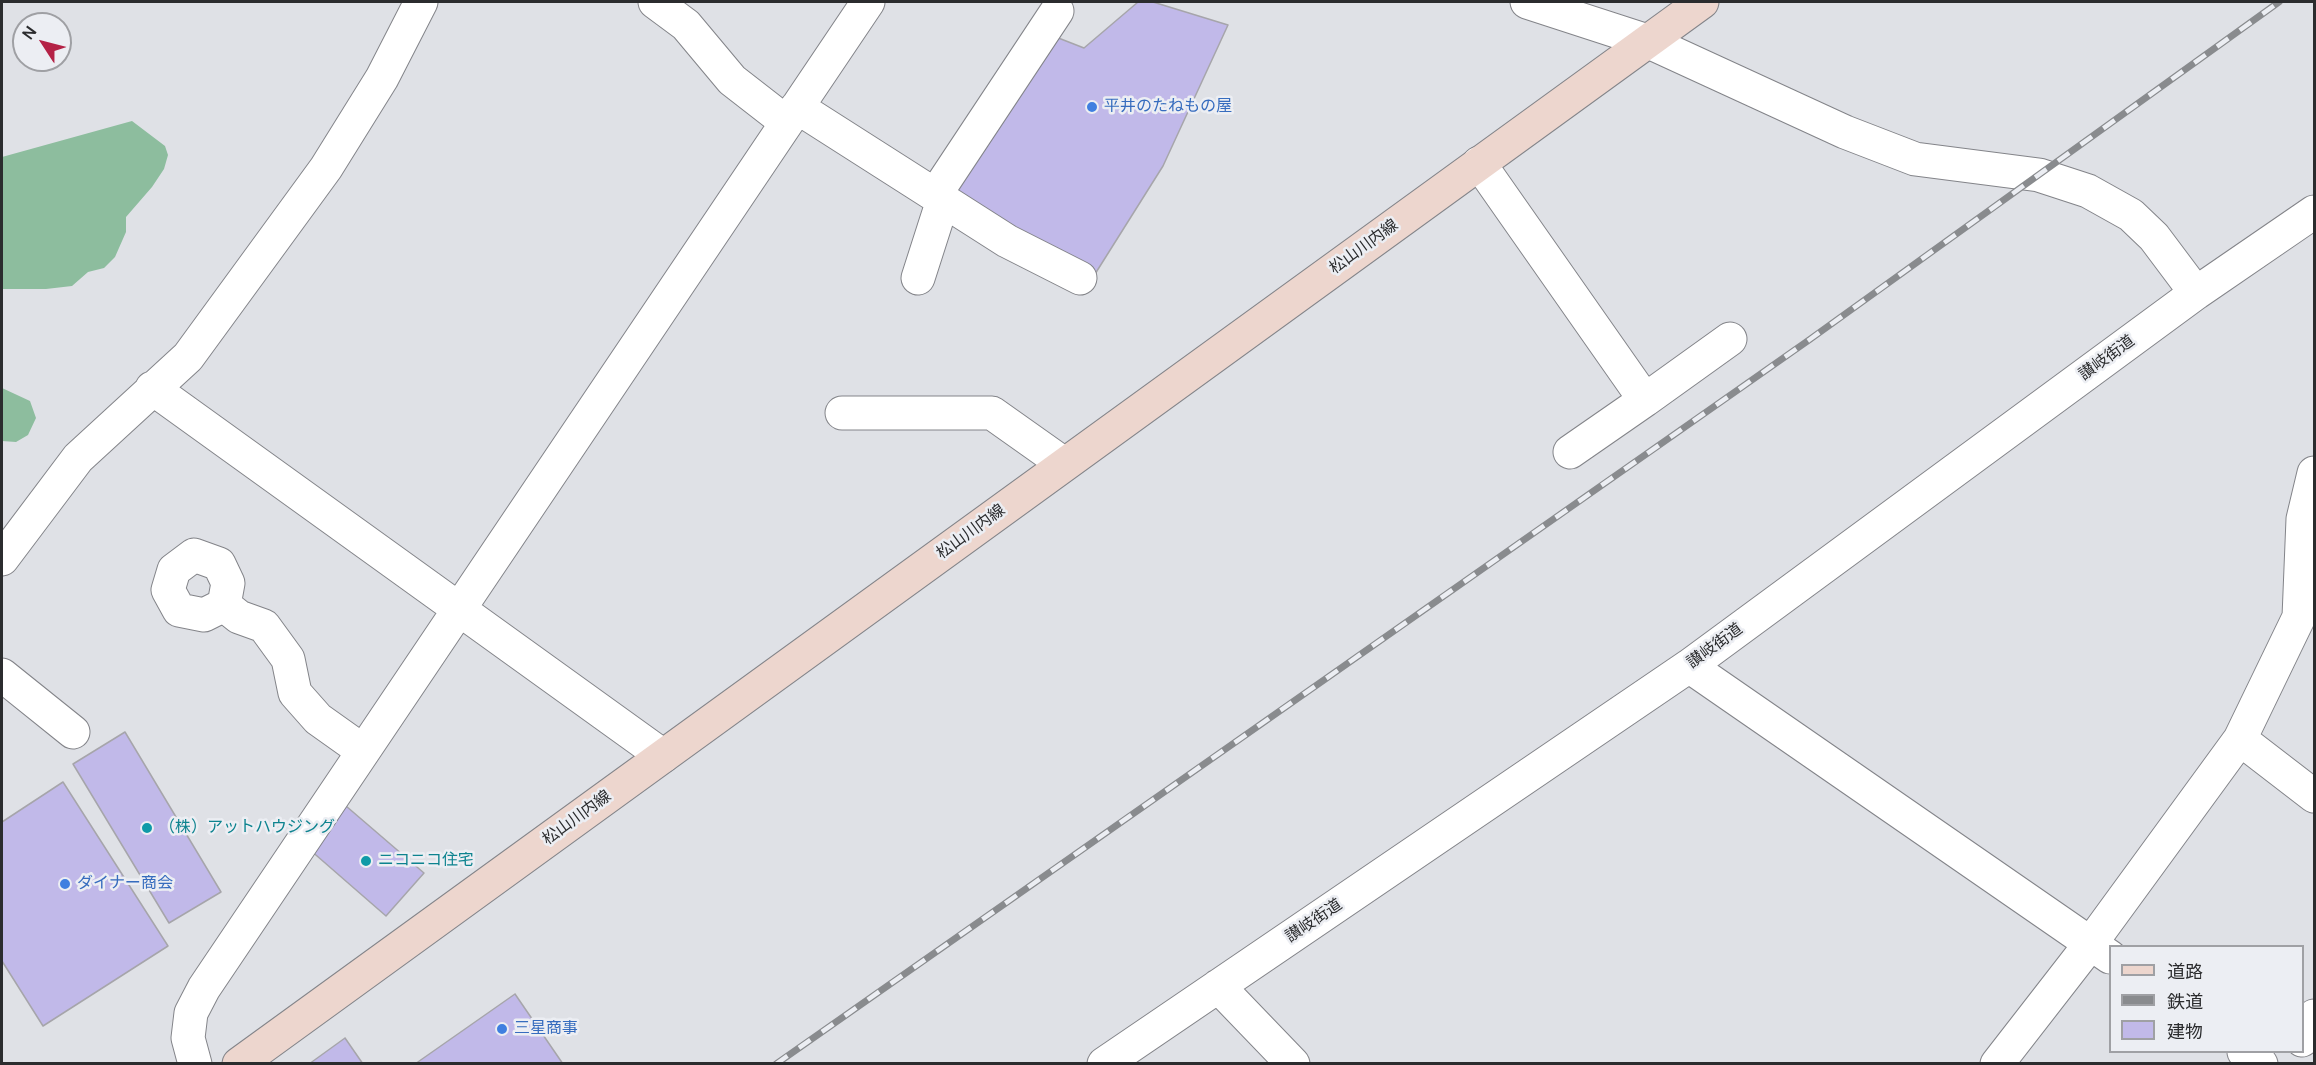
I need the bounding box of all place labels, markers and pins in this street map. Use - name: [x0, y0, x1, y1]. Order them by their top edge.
- place label: 平井のたねもの屋: [1104, 97, 1232, 117]
- marker: 平井のたねもの屋: [1085, 100, 1099, 114]
- place label: （株）アットハウジング: [159, 818, 335, 838]
- marker: （株）アットハウジング: [140, 821, 154, 835]
- place label: ニコニコ住宅: [378, 851, 474, 871]
- marker: ニコニコ住宅: [359, 854, 373, 868]
- place label: ダイナー商会: [77, 874, 173, 894]
- marker: ダイナー商会: [58, 877, 72, 891]
- place label: 三星商事: [514, 1019, 578, 1039]
- marker: 三星商事: [495, 1022, 509, 1036]

